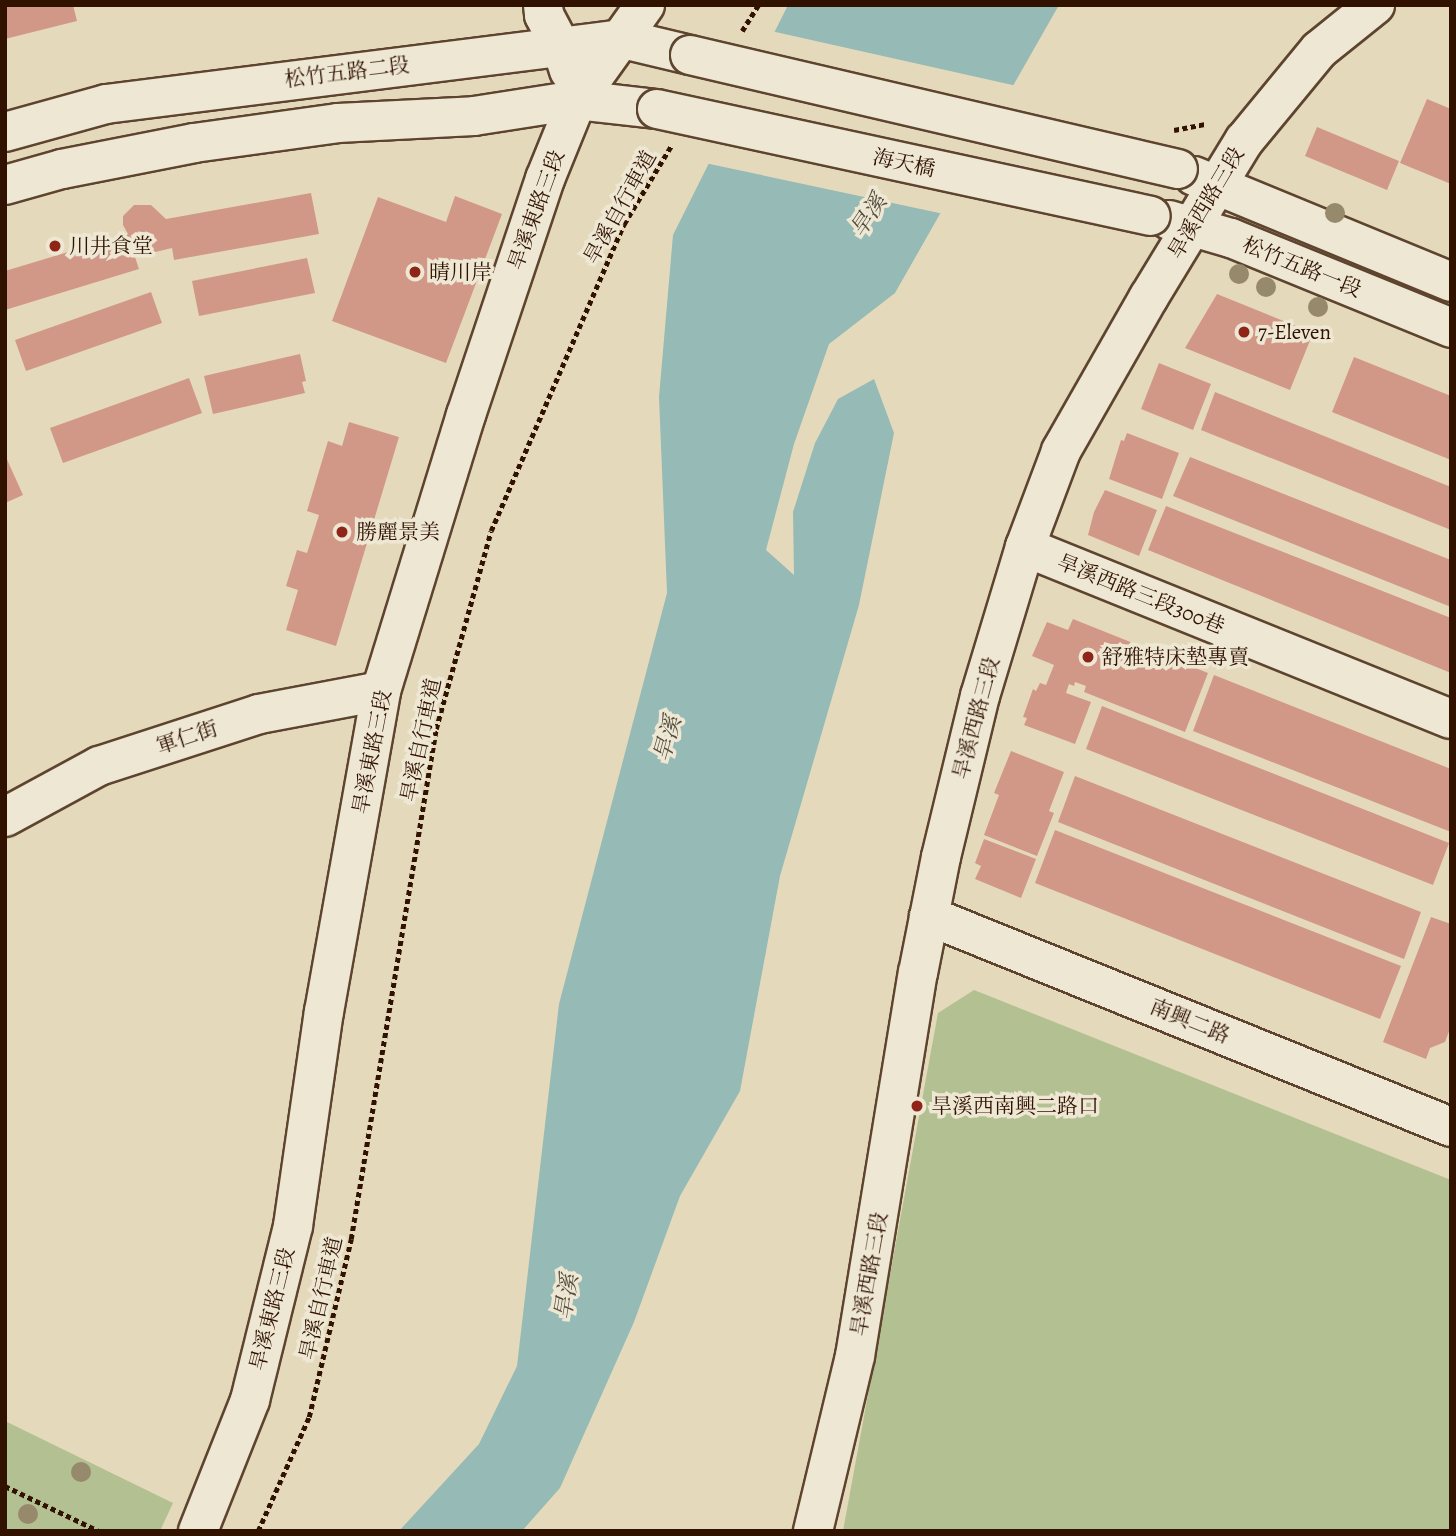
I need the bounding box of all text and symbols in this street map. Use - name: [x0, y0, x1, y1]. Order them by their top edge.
- street label: 松竹五路二段: [283, 52, 411, 92]
- street label: 旱溪西路三段: [1163, 143, 1249, 263]
- street label: 海天橋: [871, 144, 937, 182]
- street label: 旱溪東路三段: [503, 146, 569, 274]
- street label: 旱溪自行車道: [578, 146, 662, 268]
- water label: 旱溪: [845, 189, 893, 243]
- street label: 松竹五路一段: [1239, 232, 1365, 302]
- place label: 川井食堂: [69, 233, 153, 259]
- marker: 川井食堂: [47, 238, 63, 254]
- place label: 晴川岸: [429, 259, 492, 285]
- marker: 晴川岸: [407, 264, 423, 280]
- place label: 7-Eleven: [1258, 319, 1331, 345]
- marker: 7-Eleven: [1236, 324, 1252, 340]
- place label: 勝麗景美: [356, 519, 440, 545]
- marker: 勝麗景美: [334, 524, 350, 540]
- street label: 旱溪西路三段300巷: [1054, 549, 1228, 639]
- place label: 舒雅特床墊專賣: [1102, 644, 1249, 670]
- marker: 舒雅特床墊專賣: [1080, 649, 1096, 665]
- street label: 旱溪西路三段: [948, 654, 1004, 782]
- street label: 旱溪自行車道: [396, 676, 446, 804]
- street label: 旱溪東路三段: [348, 688, 396, 816]
- water label: 旱溪: [648, 713, 688, 765]
- street label: 軍仁街: [153, 715, 221, 759]
- street label: 南興二路: [1146, 994, 1234, 1048]
- place label: 旱溪西南興二路口: [931, 1093, 1099, 1119]
- marker: 旱溪西南興二路口: [909, 1098, 925, 1114]
- street label: 旱溪西路三段: [846, 1210, 892, 1338]
- street label: 旱溪自行車道: [295, 1234, 347, 1362]
- street label: 旱溪東路三段: [245, 1245, 299, 1373]
- water label: 旱溪: [550, 1272, 584, 1322]

